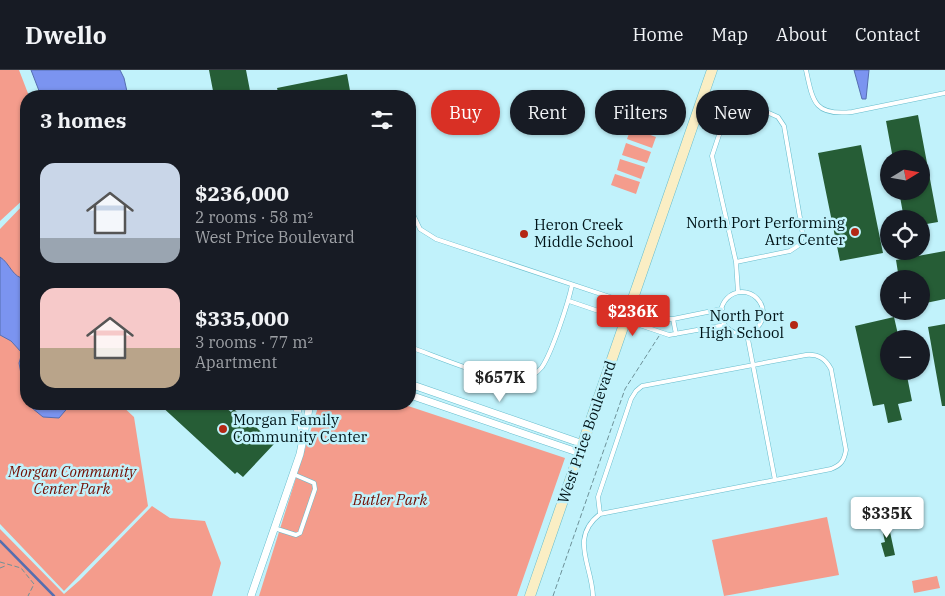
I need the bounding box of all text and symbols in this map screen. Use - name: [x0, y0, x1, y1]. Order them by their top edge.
- text: Dwello: [25, 19, 107, 51]
- text: Home: [632, 23, 684, 46]
- text: Map: [712, 23, 748, 46]
- text: About: [776, 23, 827, 46]
- text: Contact: [855, 23, 920, 46]
- chip: Buy: [431, 90, 500, 135]
- chip: Rent: [510, 90, 585, 135]
- chip: Filters: [595, 90, 686, 135]
- chip: New: [696, 90, 769, 135]
- text: 3 homes: [40, 106, 126, 134]
- icon: filters: [368, 106, 396, 134]
- north arrow: [880, 150, 930, 200]
- map controls: [880, 150, 930, 380]
- text: $236,000: [195, 179, 289, 207]
- icon: home: [80, 183, 140, 243]
- text: 2 rooms · 58 m²: [195, 207, 313, 227]
- button: locate: [880, 210, 930, 260]
- place label: North Port Performing Arts Center: [686, 213, 845, 249]
- place label: Heron Creek Middle School: [534, 215, 634, 251]
- marker: North Port Performing Arts Center: [849, 226, 861, 238]
- text: West Price Boulevard: [195, 227, 355, 247]
- marker: Heron Creek Middle School: [518, 228, 530, 240]
- button: +: [880, 270, 930, 320]
- pin: $236K: [598, 294, 668, 337]
- text: $236K: [608, 301, 658, 321]
- text: $335,000: [195, 304, 289, 332]
- place label: North Port High School: [699, 306, 784, 342]
- icon: home: [80, 308, 140, 368]
- marker: North Port High School: [788, 319, 800, 331]
- button: −: [880, 330, 930, 380]
- text: 3 rooms · 77 m²: [195, 332, 313, 352]
- text: Apartment: [195, 352, 277, 372]
- street label: West Price Boulevard: [553, 358, 620, 506]
- pin: $657K: [465, 360, 535, 403]
- text: $657K: [475, 367, 525, 387]
- place label: Morgan Family Community Center: [233, 410, 368, 446]
- marker: Morgan Family Community Center: [217, 423, 229, 435]
- park label: Morgan Community Center Park: [7, 462, 137, 498]
- park label: Butler Park: [352, 490, 427, 509]
- pin: $335K: [852, 496, 922, 539]
- text: $335K: [862, 503, 912, 523]

